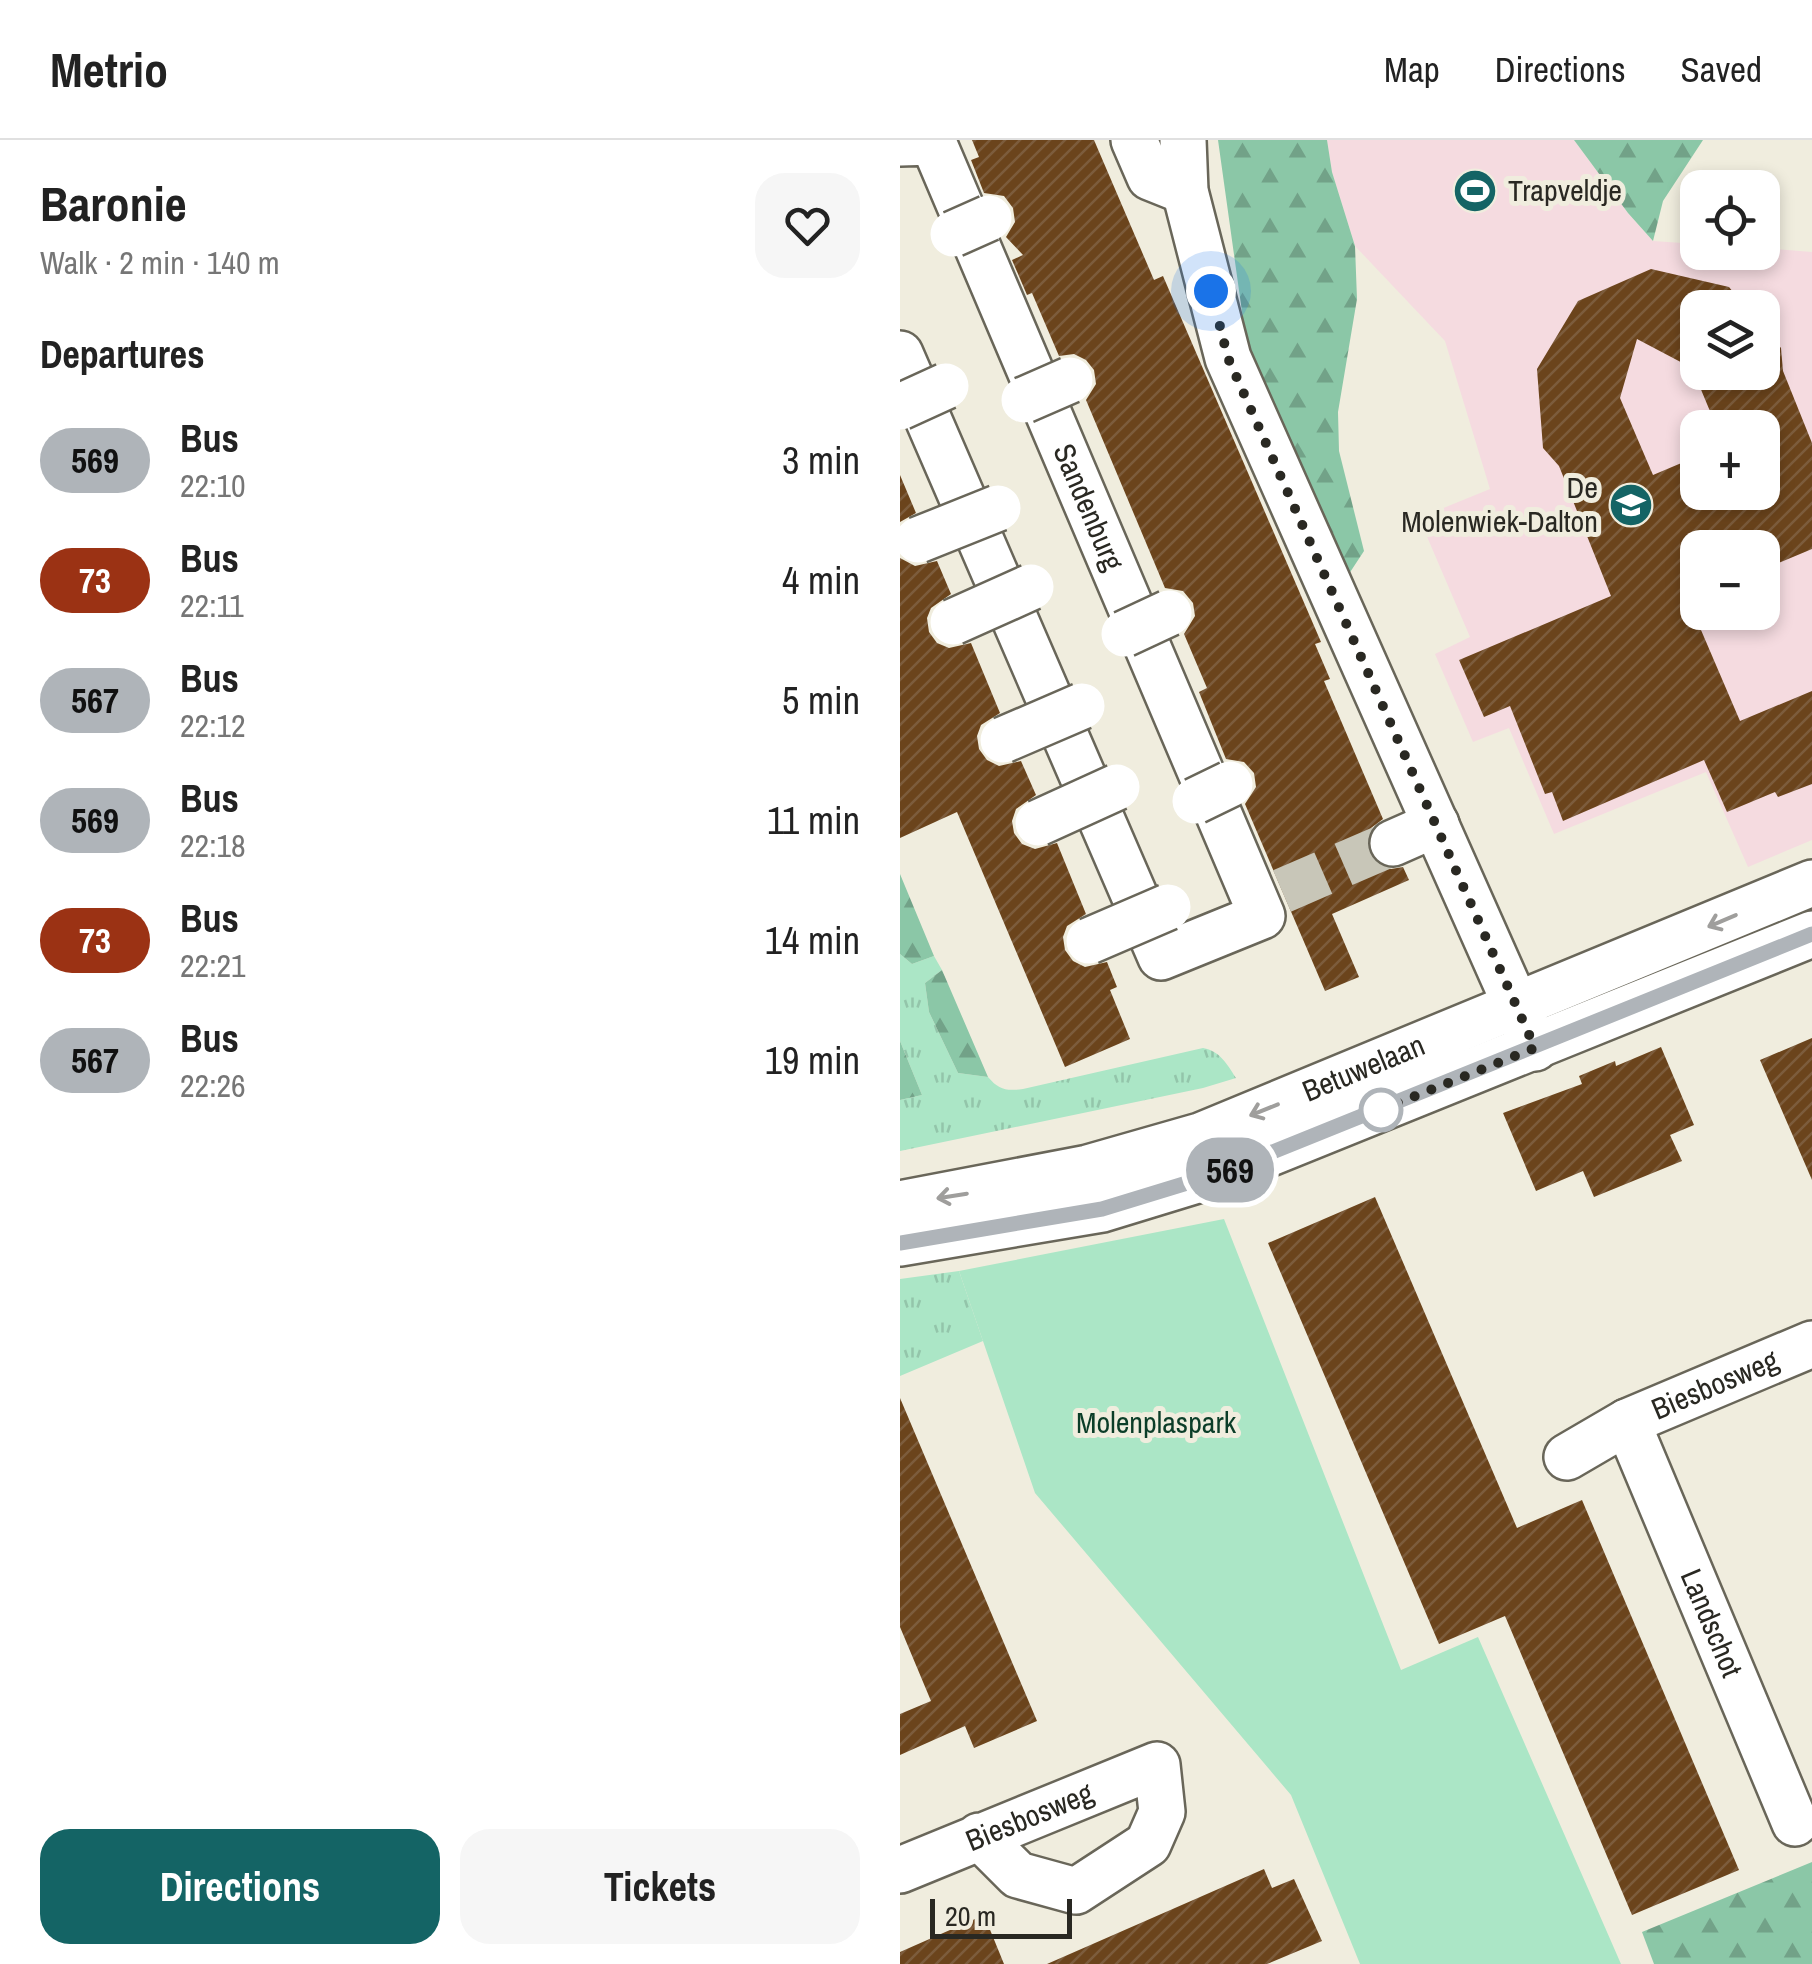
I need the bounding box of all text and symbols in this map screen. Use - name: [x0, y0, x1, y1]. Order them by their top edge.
- text: Metrio: [50, 37, 168, 102]
- text: Map: [1384, 46, 1440, 93]
- text: Directions: [1495, 46, 1626, 93]
- text: Saved: [1681, 46, 1762, 93]
- sports icon: Trapveldje: [1452, 168, 1498, 214]
- place label: Trapveldje: [1508, 170, 1622, 210]
- map controls: [1680, 170, 1780, 630]
- button: locate: [1680, 170, 1780, 270]
- text: Baronie: [40, 171, 187, 236]
- button: heart: [755, 173, 860, 278]
- text: Walk · 2 min · 140 m: [40, 241, 280, 284]
- your location: [1186, 266, 1236, 316]
- button: layers: [1680, 290, 1780, 390]
- text: Departures: [40, 329, 205, 380]
- button: +: [1680, 410, 1780, 510]
- text: Bus: [180, 413, 239, 464]
- text: 3 min: [782, 435, 860, 486]
- text: 569: [71, 437, 119, 484]
- street label: Sandenburg: [1045, 437, 1134, 577]
- text: 22:10: [180, 464, 246, 507]
- place label: De Molenwiek-Dalton: [1401, 467, 1598, 541]
- school or university icon: De Molenwiek-Dalton: [1608, 482, 1654, 528]
- button: −: [1680, 530, 1780, 630]
- text: Bus: [180, 533, 239, 584]
- text: 4 min: [782, 555, 860, 606]
- text: 73: [79, 557, 111, 604]
- text: 22:11: [180, 584, 244, 627]
- text: Bus: [180, 653, 239, 704]
- text: 5 min: [782, 675, 860, 726]
- text: 567: [71, 677, 119, 724]
- text: 22:12: [180, 704, 246, 747]
- text: Bus: [180, 773, 239, 824]
- text: 11 min: [767, 795, 860, 846]
- text: 569: [71, 797, 119, 844]
- text: 22:18: [180, 824, 246, 867]
- text: Bus: [180, 893, 239, 944]
- one-way arrow: [1707, 913, 1738, 931]
- text: 14 min: [765, 915, 860, 966]
- text: 73: [79, 917, 111, 964]
- text: 22:21: [180, 944, 246, 987]
- text: Bus: [180, 1013, 239, 1064]
- street label: Betuwelaan: [1296, 1024, 1430, 1110]
- text: 19 min: [765, 1035, 860, 1086]
- text: 567: [71, 1037, 119, 1084]
- text: 22:26: [180, 1064, 246, 1107]
- unlabelled marker: [1360, 1089, 1402, 1131]
- one-way arrow: [1249, 1102, 1280, 1120]
- line badge: 569: [1172, 1138, 1288, 1202]
- text: 569: [1206, 1147, 1254, 1194]
- one-way arrow: [936, 1187, 968, 1205]
- street label: Biesbosweg: [1645, 1339, 1784, 1428]
- park label: Molenplaspark: [1076, 1402, 1237, 1442]
- street label: Landschot: [1672, 1563, 1753, 1683]
- street label: Biesbosweg: [960, 1772, 1099, 1860]
- button: Directions: [40, 1829, 440, 1944]
- button: Tickets: [460, 1829, 860, 1944]
- scale bar: [930, 1894, 1072, 1938]
- text: 20 m: [945, 1897, 996, 1935]

